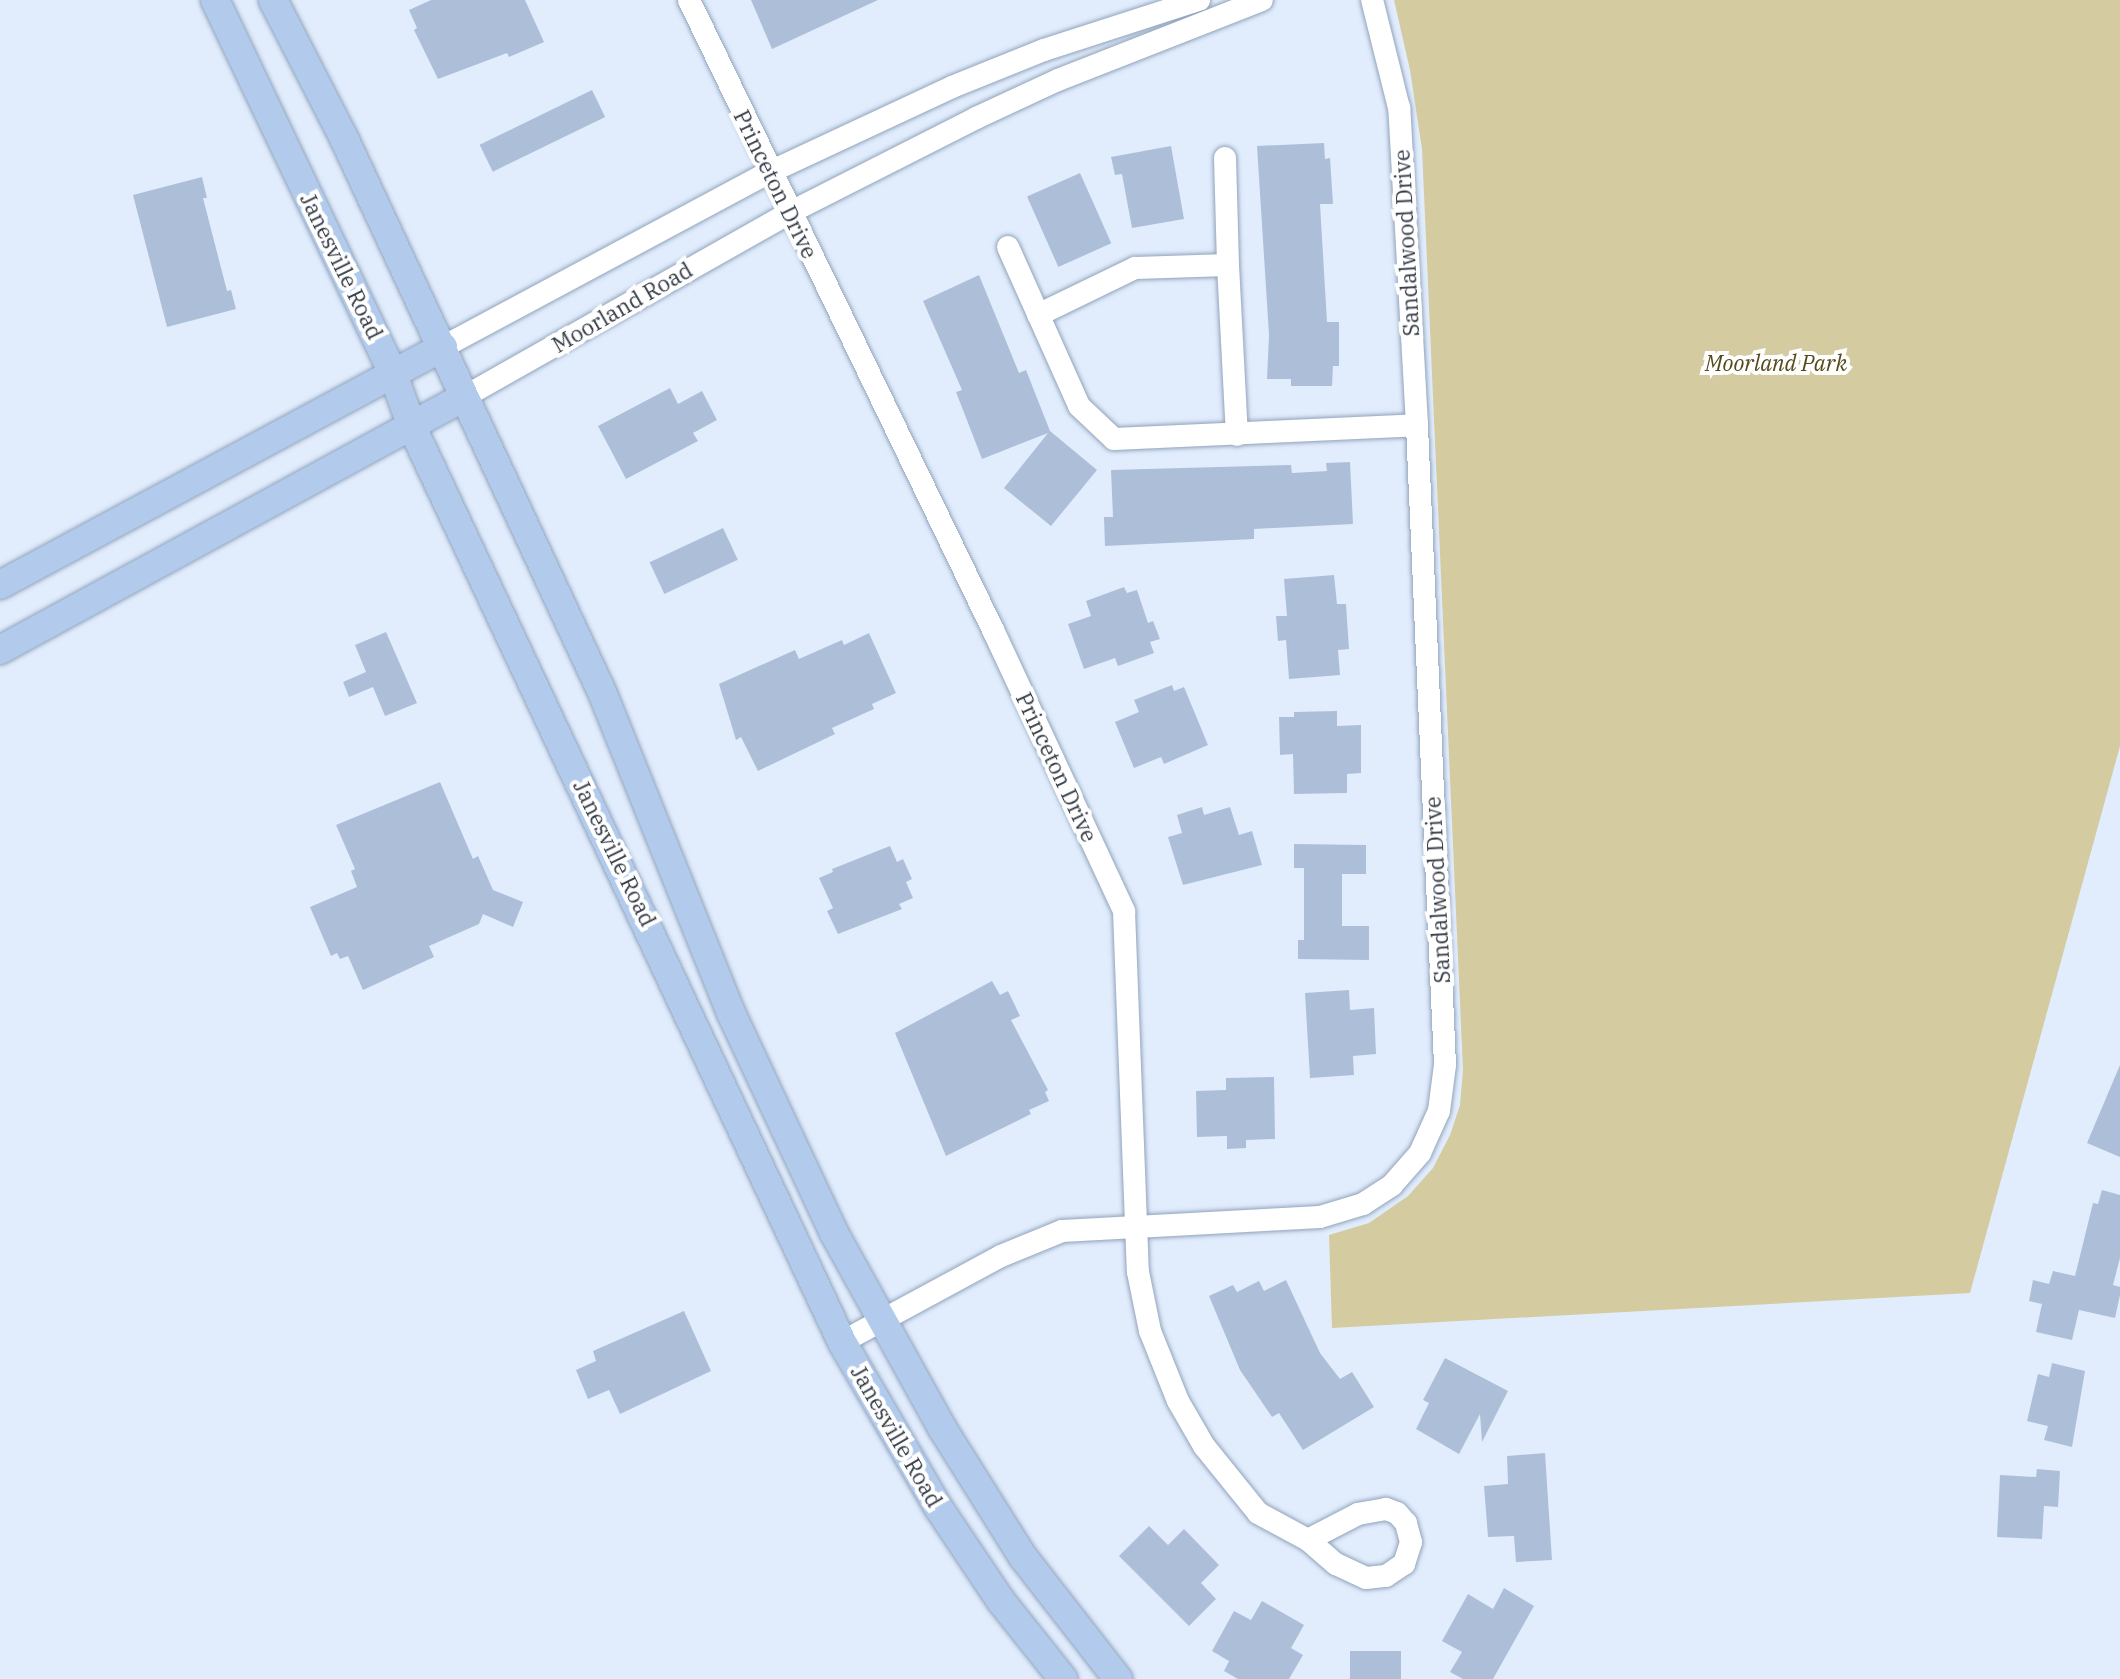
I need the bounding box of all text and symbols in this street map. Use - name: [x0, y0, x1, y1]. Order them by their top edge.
- street label: Princeton Drive: [729, 105, 823, 263]
- street label: Sandalwood Drive: [1388, 149, 1424, 337]
- street label: Janesville Road: [295, 188, 389, 344]
- street label: Moorland Road: [547, 256, 697, 358]
- park label: Moorland Park: [1705, 350, 1847, 376]
- street label: Princeton Drive: [1011, 688, 1103, 846]
- street label: Janesville Road: [568, 775, 662, 931]
- street label: Sandalwood Drive: [1419, 796, 1455, 984]
- street label: Janesville Road: [846, 1360, 948, 1512]

